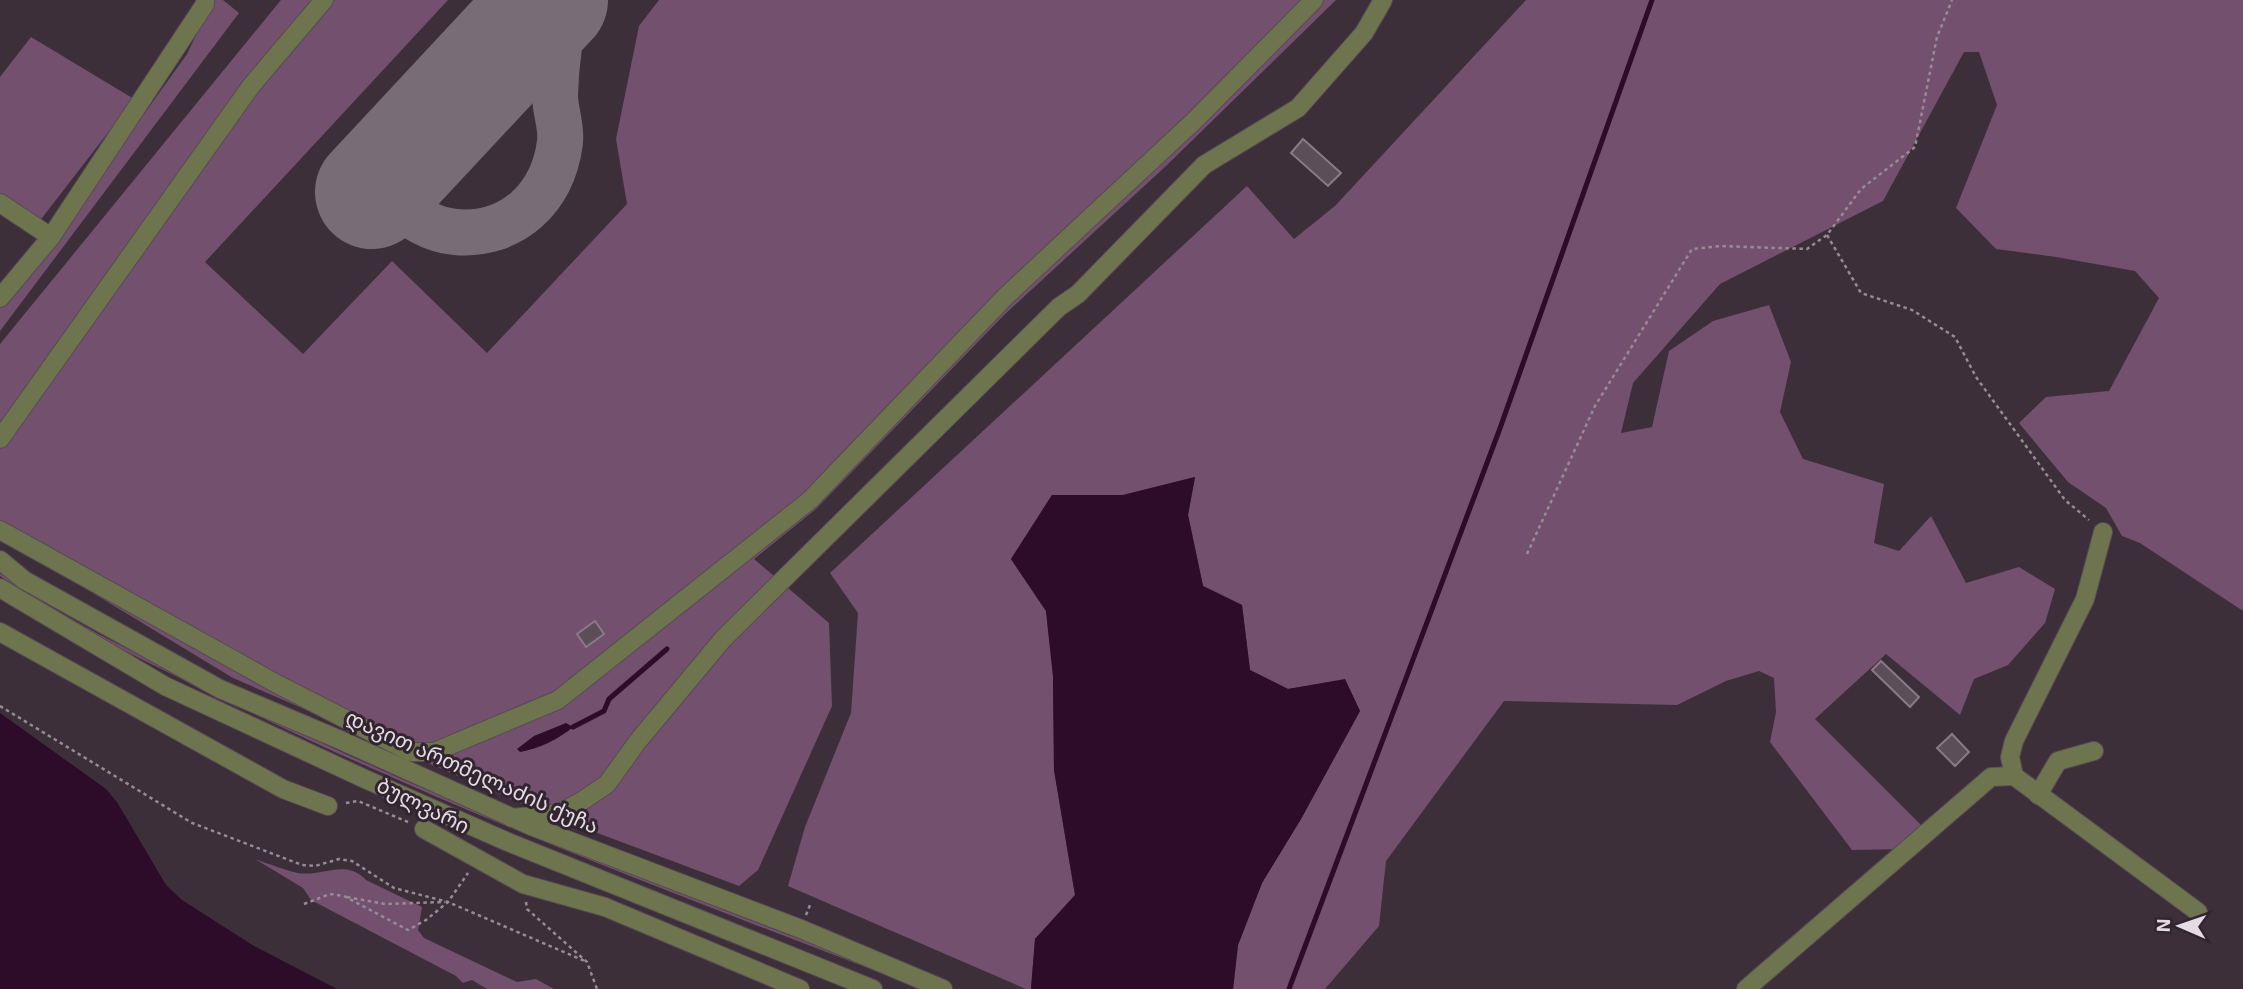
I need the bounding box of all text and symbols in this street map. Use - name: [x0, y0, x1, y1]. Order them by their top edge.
- street label: დავით ართმელაძის ქუჩა: [342, 703, 603, 840]
- street label: ბულვარი: [372, 771, 474, 840]
- north arrow: [2145, 891, 2215, 961]
- text: N: [2151, 918, 2174, 933]

